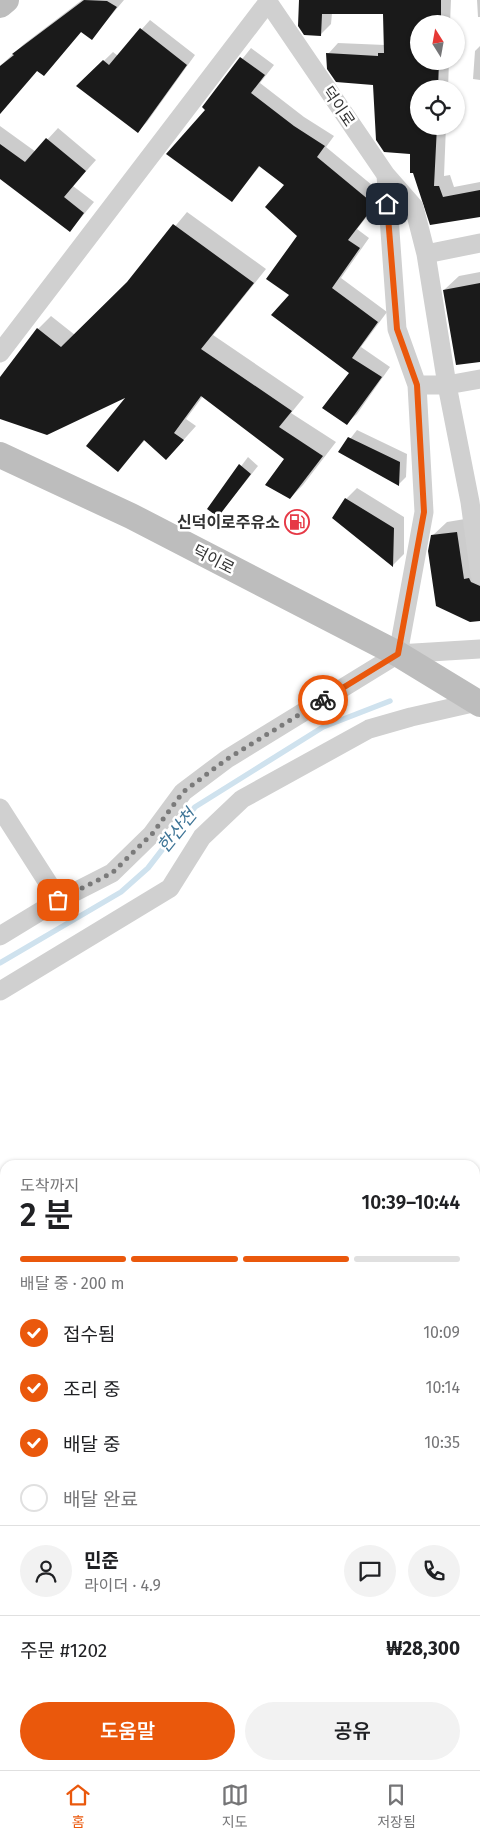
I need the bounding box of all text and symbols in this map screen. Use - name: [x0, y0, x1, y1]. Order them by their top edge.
- north arrow: [410, 15, 465, 70]
- map controls: [410, 15, 465, 135]
- button: locate: [410, 80, 465, 135]
- street label: 덕이로: [318, 83, 359, 130]
- pin: [366, 183, 408, 225]
- icon: home: [373, 190, 401, 218]
- fuel station icon: 신덕이로주유소: [284, 509, 310, 535]
- place label: 신덕이로주유소: [177, 513, 280, 532]
- street label: 덕이로: [190, 541, 238, 578]
- courier: [298, 675, 348, 725]
- icon: bike: [309, 686, 337, 714]
- water label: 한산천: [153, 803, 203, 857]
- pin: [37, 879, 79, 921]
- icon: bag: [44, 886, 72, 914]
- text: 도착까지: [20, 1176, 79, 1195]
- text: 10:39–10:44: [362, 1191, 460, 1214]
- text: 2 분: [20, 1196, 74, 1234]
- text: 배달 중 · 200 m: [20, 1274, 124, 1293]
- icon: check: [20, 1319, 48, 1347]
- text: 접수됨: [63, 1323, 115, 1346]
- text: 10:09: [423, 1323, 460, 1342]
- icon: check: [20, 1374, 48, 1402]
- text: 조리 중: [63, 1378, 120, 1401]
- text: 10:14: [426, 1378, 460, 1397]
- icon: check: [20, 1429, 48, 1457]
- text: 배달 중: [63, 1433, 120, 1456]
- text: 10:35: [424, 1433, 460, 1452]
- text: 배달 완료: [63, 1488, 138, 1511]
- button: person: [20, 1545, 72, 1597]
- button: chat: [344, 1545, 396, 1597]
- button: phone: [408, 1545, 460, 1597]
- text: 민준: [84, 1549, 119, 1572]
- text: 라이더 · 4.9: [84, 1576, 161, 1595]
- text: ₩28,300: [386, 1637, 460, 1660]
- text: 주문 #1202: [20, 1639, 107, 1662]
- button: 도움말: [20, 1702, 235, 1760]
- button: 공유: [245, 1702, 460, 1760]
- tab: 홈: [64, 1781, 92, 1831]
- tab: 지도: [221, 1781, 249, 1831]
- tab: 저장됨: [377, 1781, 416, 1831]

